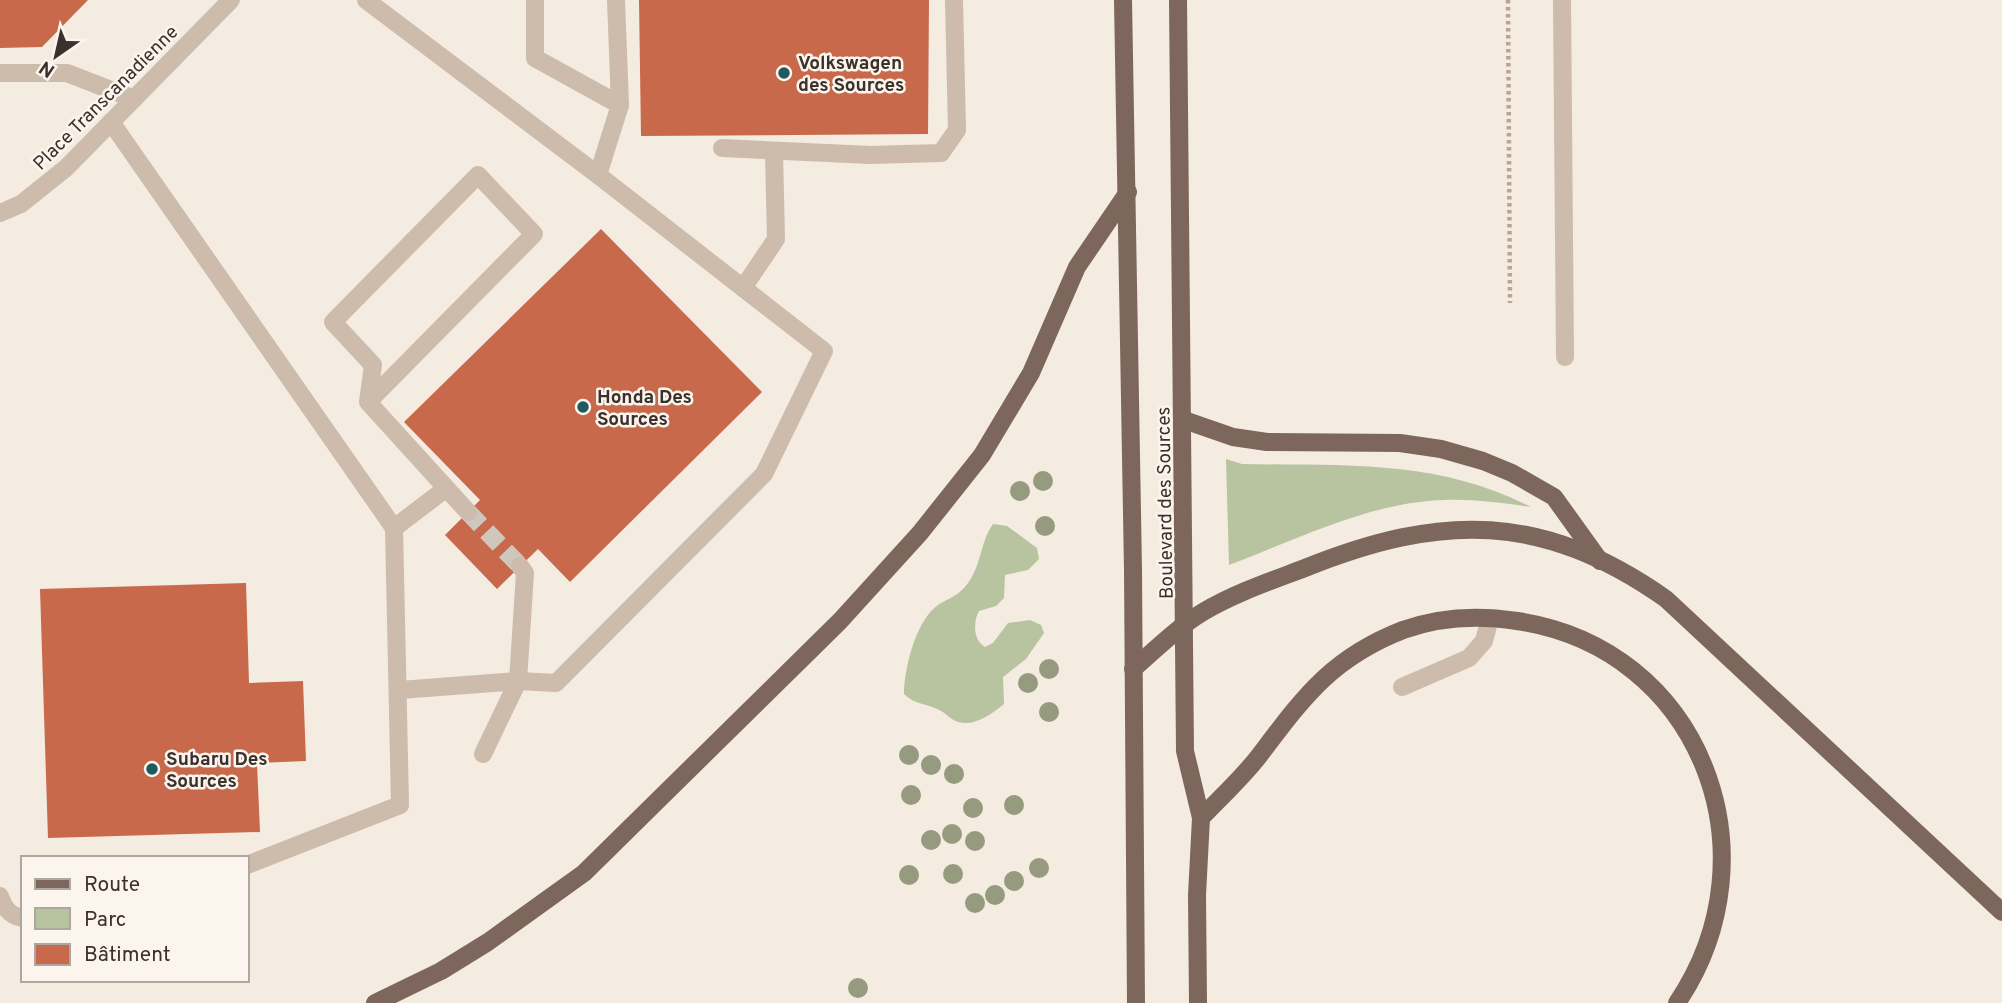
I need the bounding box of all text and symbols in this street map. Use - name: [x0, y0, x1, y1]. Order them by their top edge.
- north arrow: [21, 21, 91, 91]
- street label: Place Transcanadienne: [29, 21, 184, 176]
- place label: Volkswagen des Sources: [798, 52, 904, 98]
- text: N: [35, 55, 60, 82]
- marker: Volkswagen des Sources: [776, 65, 792, 81]
- place label: Honda Des Sources: [597, 386, 692, 432]
- marker: Honda Des Sources: [575, 399, 591, 415]
- street label: Boulevard des Sources: [1152, 407, 1180, 599]
- place label: Subaru Des Sources: [166, 748, 268, 794]
- marker: Subaru Des Sources: [144, 761, 160, 777]
- legend: [21, 856, 248, 982]
- text: Route: [84, 872, 140, 899]
- text: Parc: [84, 907, 126, 934]
- text: Bâtiment: [84, 942, 171, 969]

